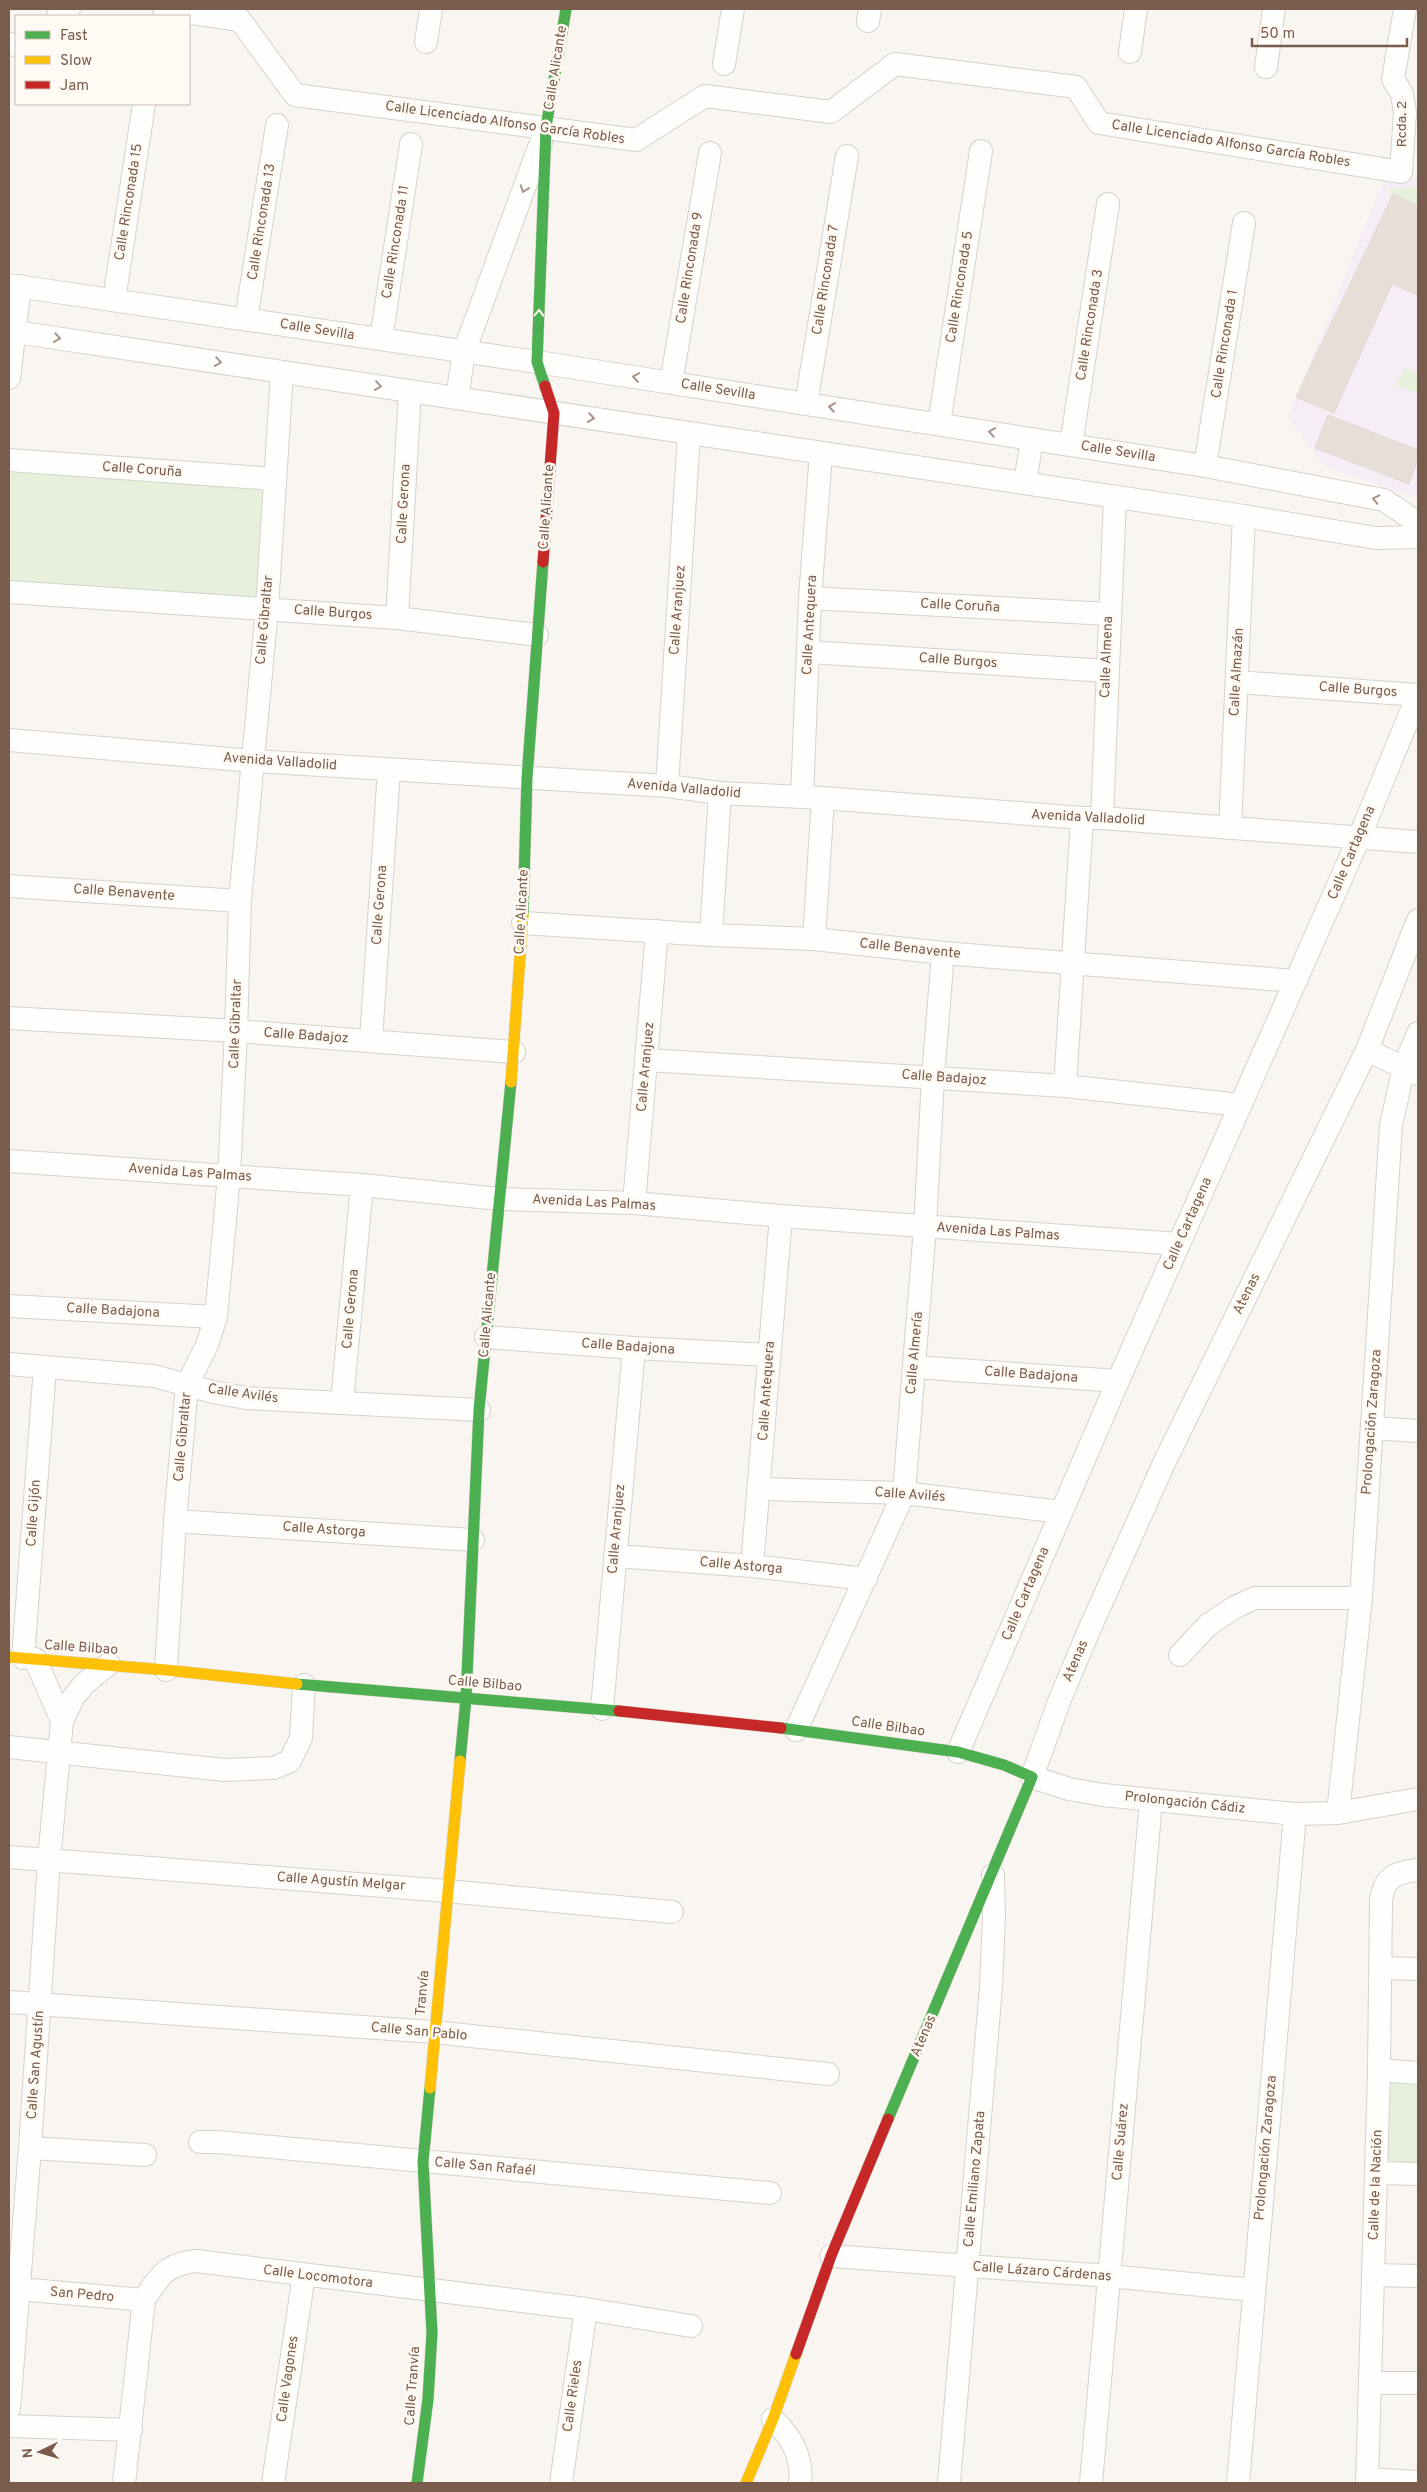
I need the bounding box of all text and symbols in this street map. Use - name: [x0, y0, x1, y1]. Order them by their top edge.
- legend: [15, 15, 190, 105]
- scale bar: [1252, 15, 1407, 47]
- street label: Calle Alicante: [541, 24, 571, 112]
- text: 50 m: [1260, 25, 1295, 44]
- text: Fast: [60, 27, 88, 46]
- text: Slow: [60, 52, 92, 71]
- text: Jam: [60, 77, 89, 96]
- street label: Calle Licenciado Alfonso García Robles: [384, 98, 626, 148]
- street label: Rcda. 2: [1394, 101, 1411, 147]
- street label: Calle Licenciado Alfonso García Robles: [1110, 117, 1352, 171]
- street label: Calle Rinconada 15: [111, 142, 147, 262]
- street label: Calle Rinconada 13: [244, 162, 280, 282]
- street label: Calle Rinconada 11: [379, 184, 413, 300]
- one-way arrow: [519, 185, 529, 193]
- street label: Calle Rinconada 9: [673, 211, 707, 325]
- street label: Calle Rinconada 7: [809, 224, 843, 336]
- street label: Calle Rinconada 5: [943, 230, 977, 344]
- street label: Calle Rinconada 3: [1073, 268, 1107, 382]
- street label: Calle Rinconada 1: [1208, 289, 1242, 399]
- one-way arrow: [533, 309, 544, 317]
- street label: Calle Sevilla: [278, 316, 356, 344]
- one-way arrow: [53, 332, 61, 343]
- one-way arrow: [213, 357, 222, 367]
- one-way arrow: [632, 372, 640, 383]
- street label: Calle Sevilla: [679, 376, 757, 404]
- one-way arrow: [374, 381, 383, 391]
- one-way arrow: [827, 403, 836, 413]
- one-way arrow: [587, 412, 595, 423]
- one-way arrow: [988, 428, 997, 438]
- street label: Calle Sevilla: [1079, 438, 1157, 466]
- street label: Calle Coruña: [102, 459, 182, 481]
- street label: Calle Gerona: [393, 464, 415, 544]
- street label: Calle Alicante: [536, 464, 558, 550]
- one-way arrow: [1372, 494, 1381, 505]
- street label: Calle Aranjuez: [666, 564, 690, 656]
- street label: Calle Gibraltar: [253, 574, 277, 666]
- street label: Calle Antequera: [799, 575, 821, 675]
- street label: Calle Coruña: [920, 595, 1000, 617]
- street label: Calle Burgos: [293, 602, 373, 624]
- street label: Calle Almena: [1097, 616, 1117, 698]
- street label: Calle Almazán: [1226, 627, 1248, 717]
- street label: Calle Burgos: [918, 650, 998, 672]
- street label: Calle Burgos: [1318, 679, 1398, 701]
- street label: Avenida Valladolid: [222, 750, 338, 774]
- street label: Avenida Valladolid: [626, 776, 742, 802]
- street label: Calle Cartagena: [1325, 803, 1379, 903]
- street label: Avenida Valladolid: [1031, 807, 1145, 829]
- street label: Calle Gerona: [369, 864, 391, 946]
- street label: Calle Alicante: [511, 869, 533, 955]
- street label: Calle Benavente: [73, 881, 175, 905]
- street label: Calle Benavente: [858, 935, 962, 963]
- street label: Calle Gibraltar: [226, 978, 246, 1069]
- street label: Calle Aranjuez: [634, 1021, 658, 1113]
- street label: Calle Badajoz: [263, 1025, 349, 1047]
- street label: Calle Badajoz: [901, 1067, 987, 1089]
- street label: Avenida Las Palmas: [128, 1160, 252, 1186]
- street label: Calle Cartagena: [1160, 1175, 1216, 1273]
- street label: Avenida Las Palmas: [532, 1191, 656, 1215]
- street label: Avenida Las Palmas: [936, 1219, 1060, 1245]
- street label: Calle Gerona: [339, 1268, 363, 1350]
- street label: Atenas: [1230, 1270, 1264, 1318]
- street label: Calle Alicante: [476, 1272, 500, 1358]
- street label: Calle Badajona: [66, 1300, 160, 1322]
- street label: Calle Almería: [903, 1311, 927, 1395]
- street label: Calle Badajona: [581, 1335, 675, 1359]
- street label: Calle Antequera: [755, 1341, 779, 1441]
- street label: Prolongación Zaragoza: [1358, 1349, 1386, 1495]
- street label: Calle Badajona: [984, 1363, 1078, 1387]
- street label: Calle Avilés: [207, 1381, 279, 1407]
- street label: Calle Gibraltar: [171, 1391, 195, 1483]
- street label: Calle Gijón: [23, 1479, 45, 1547]
- street label: Calle Aranjuez: [605, 1483, 629, 1575]
- street label: Calle Avilés: [874, 1484, 946, 1506]
- street label: Calle Astorga: [282, 1519, 366, 1541]
- street label: Calle Cartagena: [999, 1544, 1053, 1644]
- street label: Calle Astorga: [699, 1554, 783, 1578]
- street label: Calle Bilbao: [43, 1637, 119, 1659]
- street label: Atenas: [1060, 1637, 1092, 1685]
- street label: Calle Bilbao: [447, 1672, 523, 1696]
- street label: Calle Bilbao: [850, 1713, 926, 1741]
- street label: Prolongación Cádiz: [1124, 1788, 1246, 1818]
- street label: Calle Agustín Melgar: [276, 1869, 407, 1895]
- street label: Tranvía: [413, 1970, 433, 2016]
- street label: Calle San Agustín: [24, 2010, 48, 2120]
- street label: Atenas: [908, 2012, 940, 2060]
- street label: Calle San Pablo: [370, 2019, 468, 2045]
- street label: Prolongación Zaragoza: [1251, 2075, 1281, 2221]
- street label: Calle Suárez: [1109, 2103, 1133, 2181]
- street label: Calle Emiliano Zapata: [961, 2110, 989, 2248]
- street label: Calle de la Nación: [1366, 2129, 1386, 2241]
- street label: Calle San Rafaél: [434, 2154, 536, 2180]
- street label: Calle Lázaro Cárdenas: [972, 2259, 1112, 2285]
- street label: Calle Locomotora: [262, 2262, 374, 2292]
- street label: San Pedro: [49, 2284, 115, 2306]
- street label: Calle Vagones: [274, 2335, 302, 2423]
- street label: Calle Tranvía: [402, 2346, 424, 2426]
- street label: Calle Rieles: [560, 2359, 586, 2433]
- north arrow: [15, 2427, 65, 2477]
- text: N: [20, 2447, 37, 2459]

